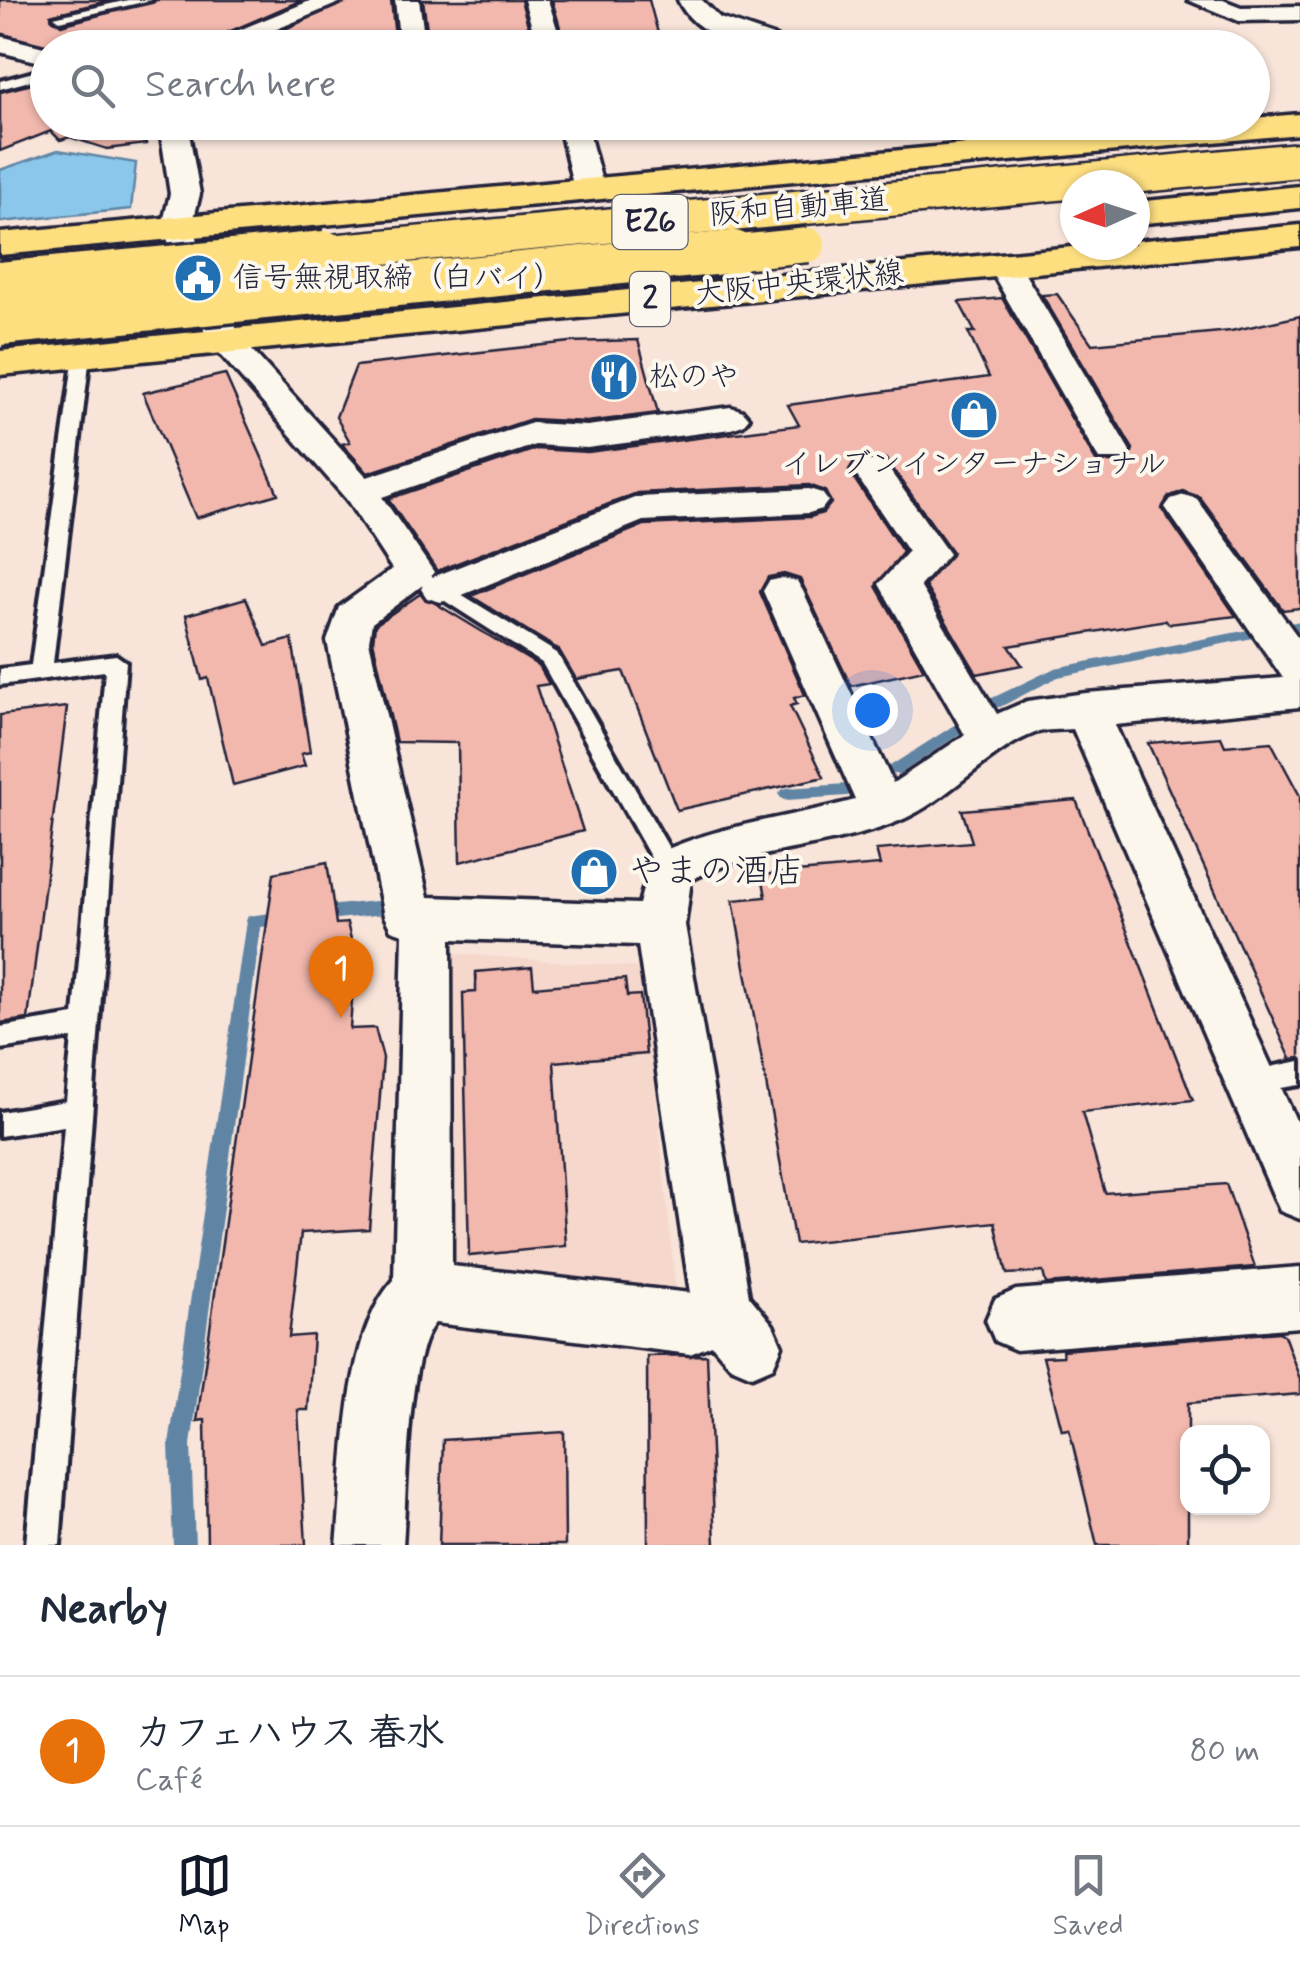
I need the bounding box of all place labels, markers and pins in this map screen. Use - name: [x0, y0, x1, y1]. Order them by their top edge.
- public building icon: 信号無視取締（白バイ）: [172, 252, 224, 304]
- place label: 信号無視取締（白バイ）: [233, 259, 563, 298]
- restaurant icon: 松のや: [588, 351, 640, 403]
- place label: 松のや: [649, 358, 739, 397]
- shop icon: イレブンインターナショナル: [948, 389, 1000, 441]
- place label: イレブンインターナショナル: [781, 445, 1167, 484]
- shop icon: やまの酒店: [568, 846, 620, 898]
- place label: やまの酒店: [629, 849, 804, 895]
- pin: 1: [308, 936, 374, 1018]

